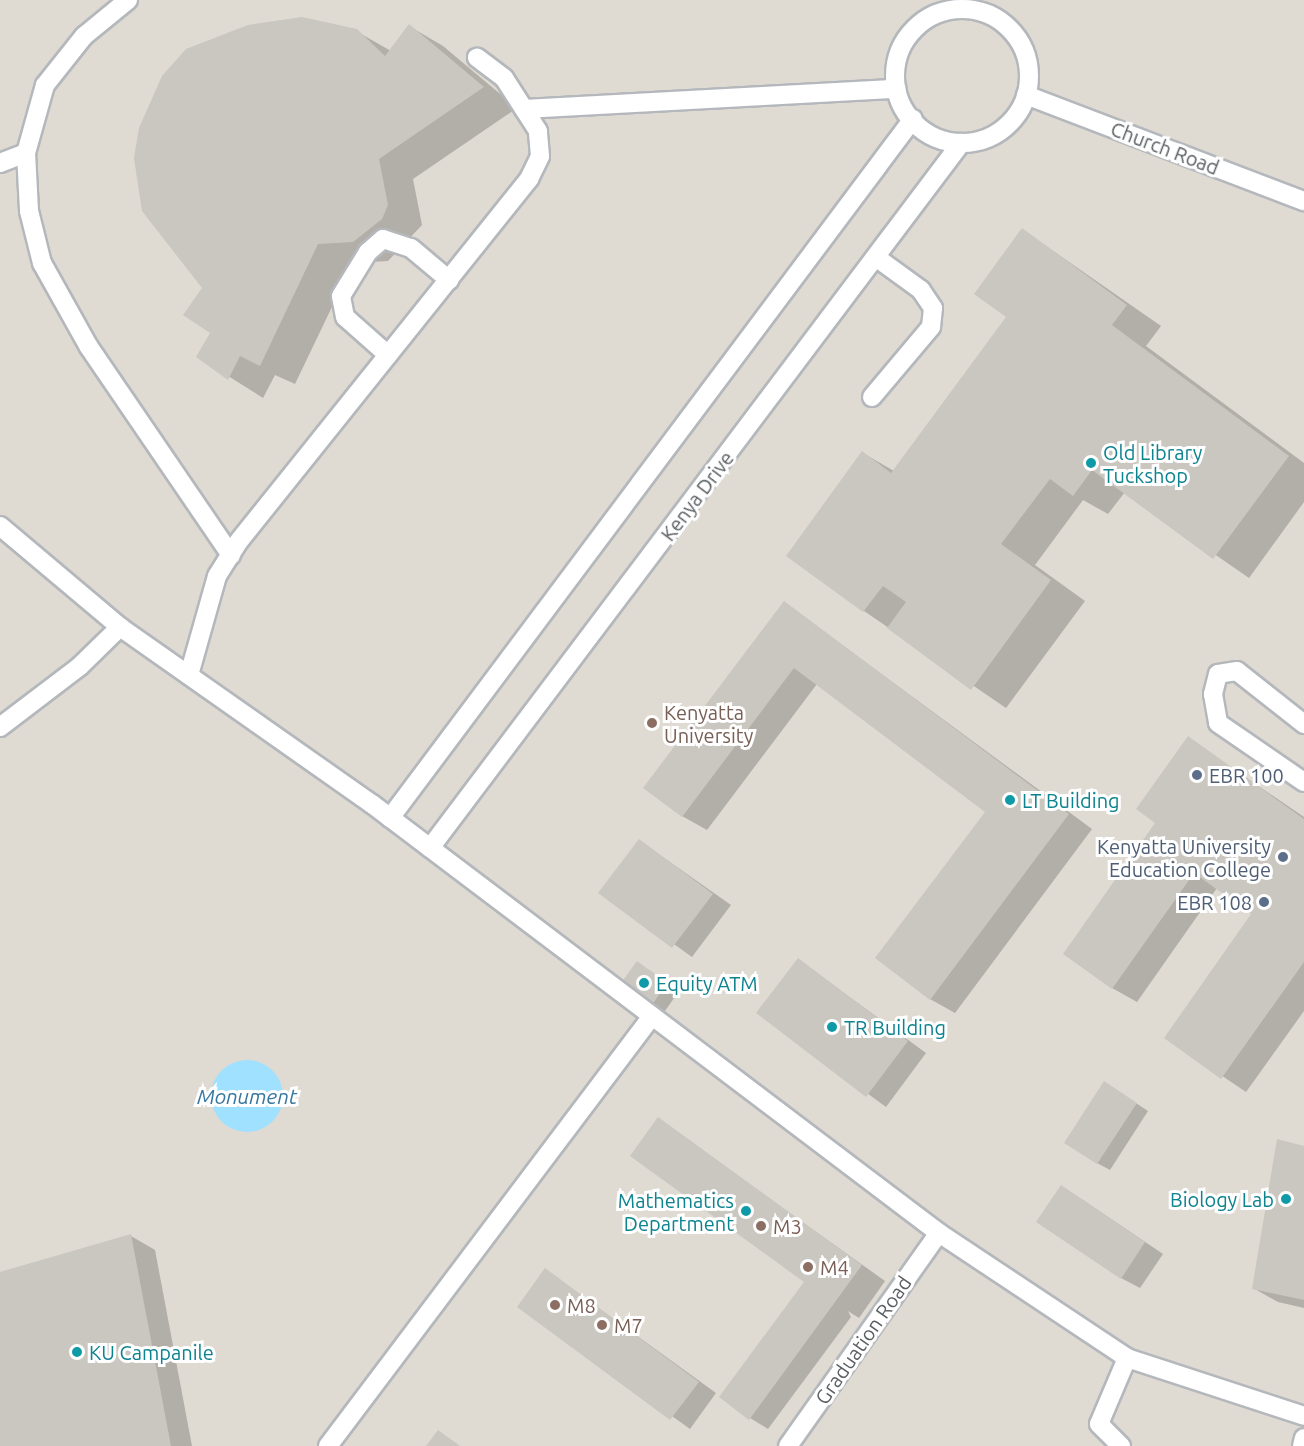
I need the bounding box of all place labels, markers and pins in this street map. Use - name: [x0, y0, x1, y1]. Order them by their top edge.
- place label: Old Library Tuckshop: [1103, 440, 1202, 487]
- marker: Old Library Tuckshop: [1084, 456, 1098, 470]
- place label: Kenyatta University: [664, 700, 753, 747]
- marker: Kenyatta University: [645, 716, 659, 730]
- place label: EBR 100: [1209, 763, 1284, 787]
- marker: EBR 100: [1190, 768, 1204, 782]
- place label: LT Building: [1022, 788, 1120, 812]
- marker: LT Building: [1003, 793, 1017, 807]
- place label: Kenyatta University Education College: [1097, 834, 1271, 881]
- marker: Kenyatta University Education College: [1276, 850, 1290, 864]
- place label: EBR 108: [1177, 890, 1252, 914]
- marker: EBR 108: [1257, 895, 1271, 909]
- place label: Equity ATM: [656, 971, 758, 995]
- marker: Equity ATM: [637, 976, 651, 990]
- place label: TR Building: [844, 1015, 946, 1039]
- marker: TR Building: [825, 1020, 839, 1034]
- place label: Biology Lab: [1170, 1187, 1274, 1211]
- place label: Mathematics Department: [618, 1188, 734, 1235]
- marker: Biology Lab: [1279, 1192, 1293, 1206]
- marker: Mathematics Department: [739, 1204, 753, 1218]
- place label: M3: [773, 1214, 802, 1238]
- marker: M3: [754, 1219, 768, 1233]
- place label: M4: [820, 1255, 849, 1279]
- marker: M4: [801, 1260, 815, 1274]
- place label: M8: [567, 1293, 596, 1317]
- marker: M8: [548, 1298, 562, 1312]
- place label: M7: [614, 1313, 643, 1337]
- marker: M7: [595, 1318, 609, 1332]
- place label: KU Campanile: [89, 1340, 214, 1364]
- marker: KU Campanile: [70, 1345, 84, 1359]

